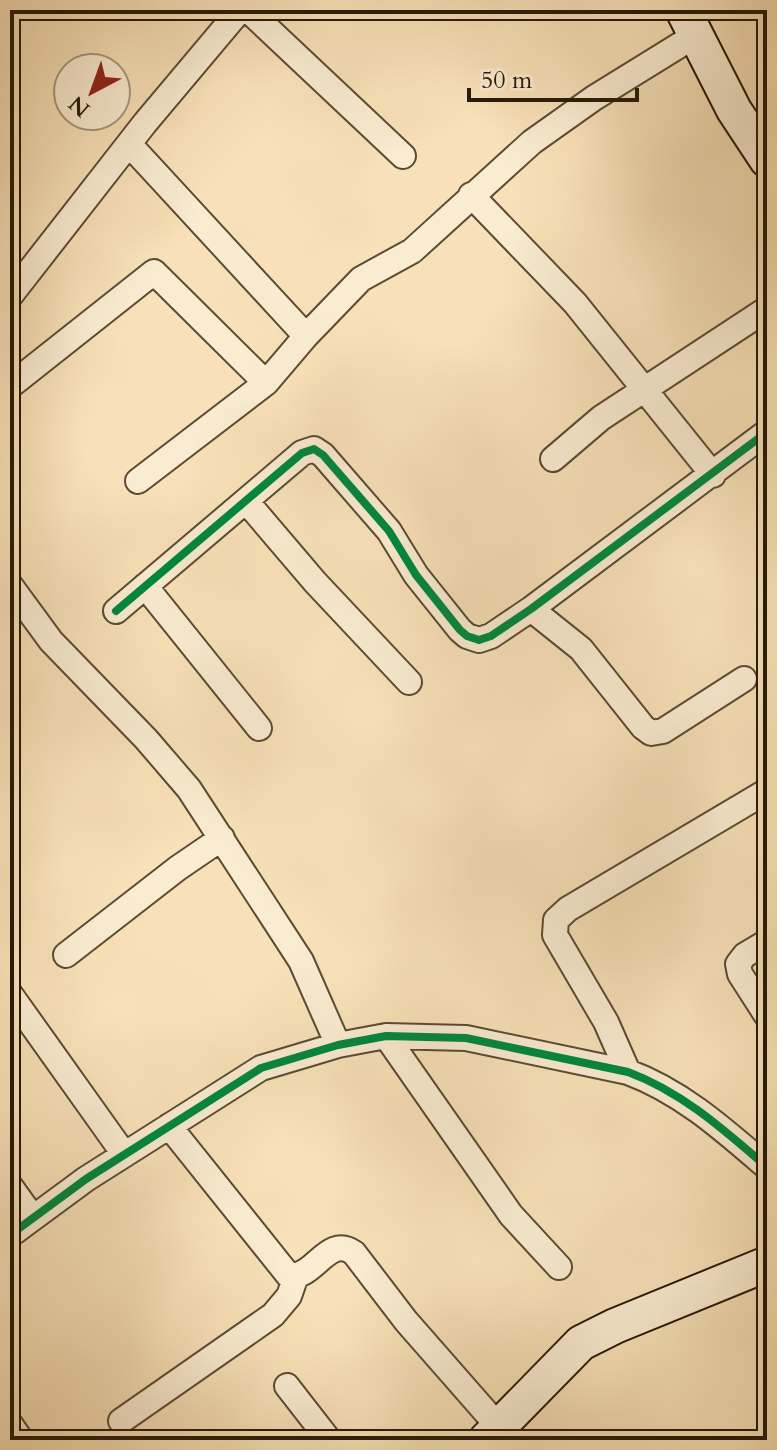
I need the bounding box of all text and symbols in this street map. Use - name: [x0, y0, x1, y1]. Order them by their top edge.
- north arrow: [52, 52, 132, 132]
- scale bar: [469, 52, 637, 102]
- text: 50 m: [481, 64, 533, 97]
- text: N: [62, 89, 97, 124]

